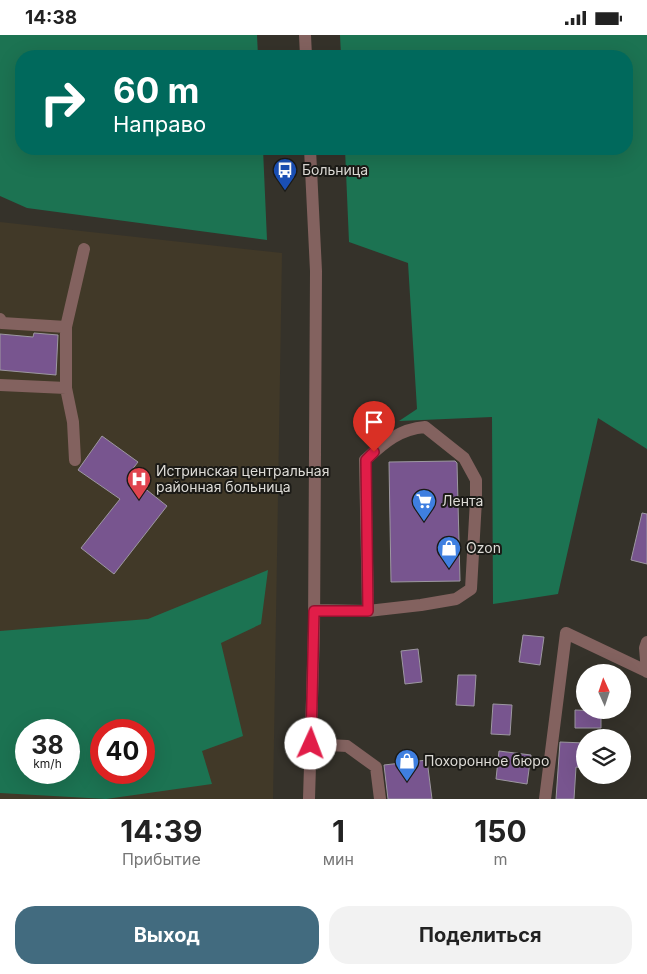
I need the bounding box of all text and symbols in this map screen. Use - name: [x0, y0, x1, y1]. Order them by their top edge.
- text: 14:38: [25, 6, 77, 29]
- text: 60 m: [113, 69, 200, 111]
- icon: right: [30, 70, 95, 135]
- text: Направо: [113, 111, 206, 137]
- bus stop icon: Больница: [272, 157, 298, 191]
- place label: Больница: [302, 161, 368, 178]
- pin: [353, 401, 395, 452]
- icon: arrive: [360, 408, 388, 436]
- place label: Истринская центральная районная больница: [156, 462, 329, 495]
- hospital icon: Истринская центральная районная больница: [126, 466, 152, 500]
- supermarket icon: Лента: [411, 488, 437, 522]
- place label: Лента: [442, 492, 483, 509]
- shop icon: Ozon: [436, 535, 462, 569]
- place label: Ozon: [466, 539, 501, 556]
- north arrow: [576, 664, 631, 719]
- map controls: [576, 664, 631, 784]
- position arrow: [284, 717, 336, 769]
- speed limit sign: 40: [90, 719, 155, 784]
- button: layers: [576, 729, 631, 784]
- text: 38: [31, 730, 64, 760]
- shop icon: Похоронное бюро: [394, 748, 420, 782]
- place label: Похоронное бюро: [424, 752, 549, 769]
- text: km/h: [33, 756, 62, 771]
- text: 14:39: [120, 813, 202, 849]
- text: 1: [332, 813, 345, 849]
- text: 150: [474, 813, 527, 849]
- text: Прибытие: [122, 849, 201, 869]
- text: мин: [323, 849, 354, 869]
- text: m: [493, 849, 508, 869]
- button: Выход: [15, 906, 319, 964]
- button: Поделиться: [329, 906, 632, 964]

